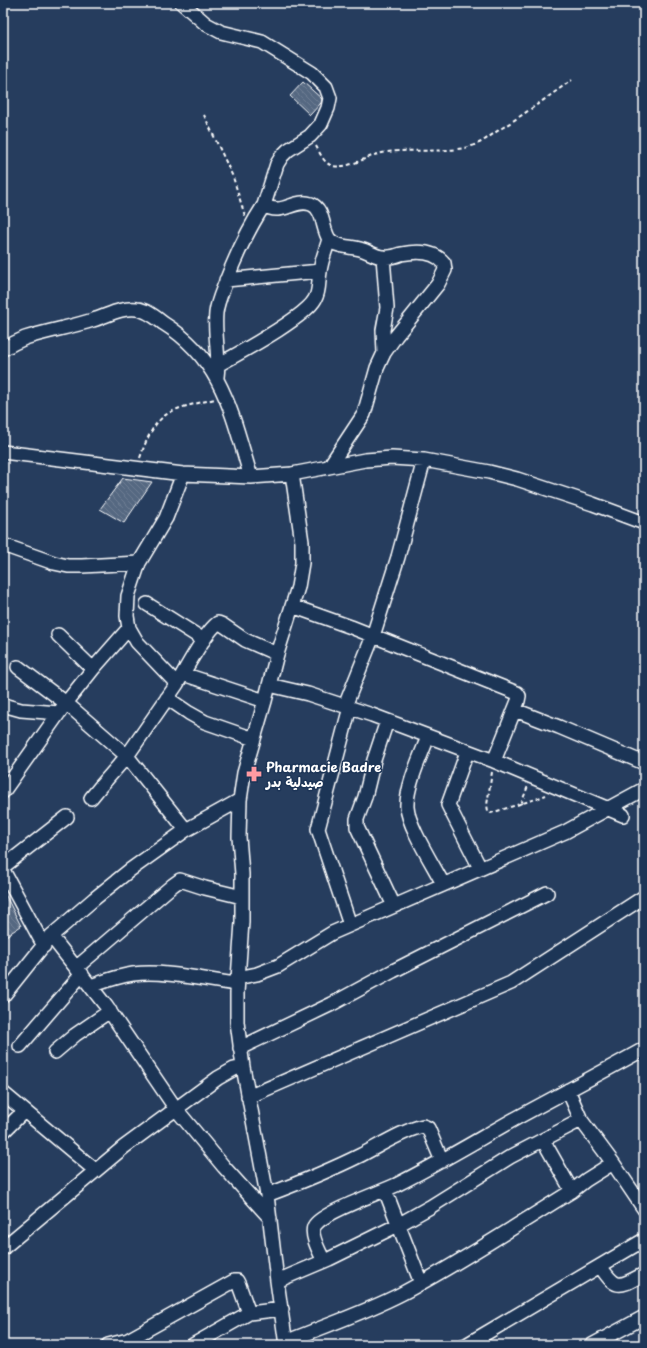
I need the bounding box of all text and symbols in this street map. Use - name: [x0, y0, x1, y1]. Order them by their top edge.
- place label: Pharmacie Badre صيدلية بدر: [265, 757, 381, 791]
- pharmacy icon: Pharmacie Badre صيدلية بدر: [245, 765, 263, 783]

